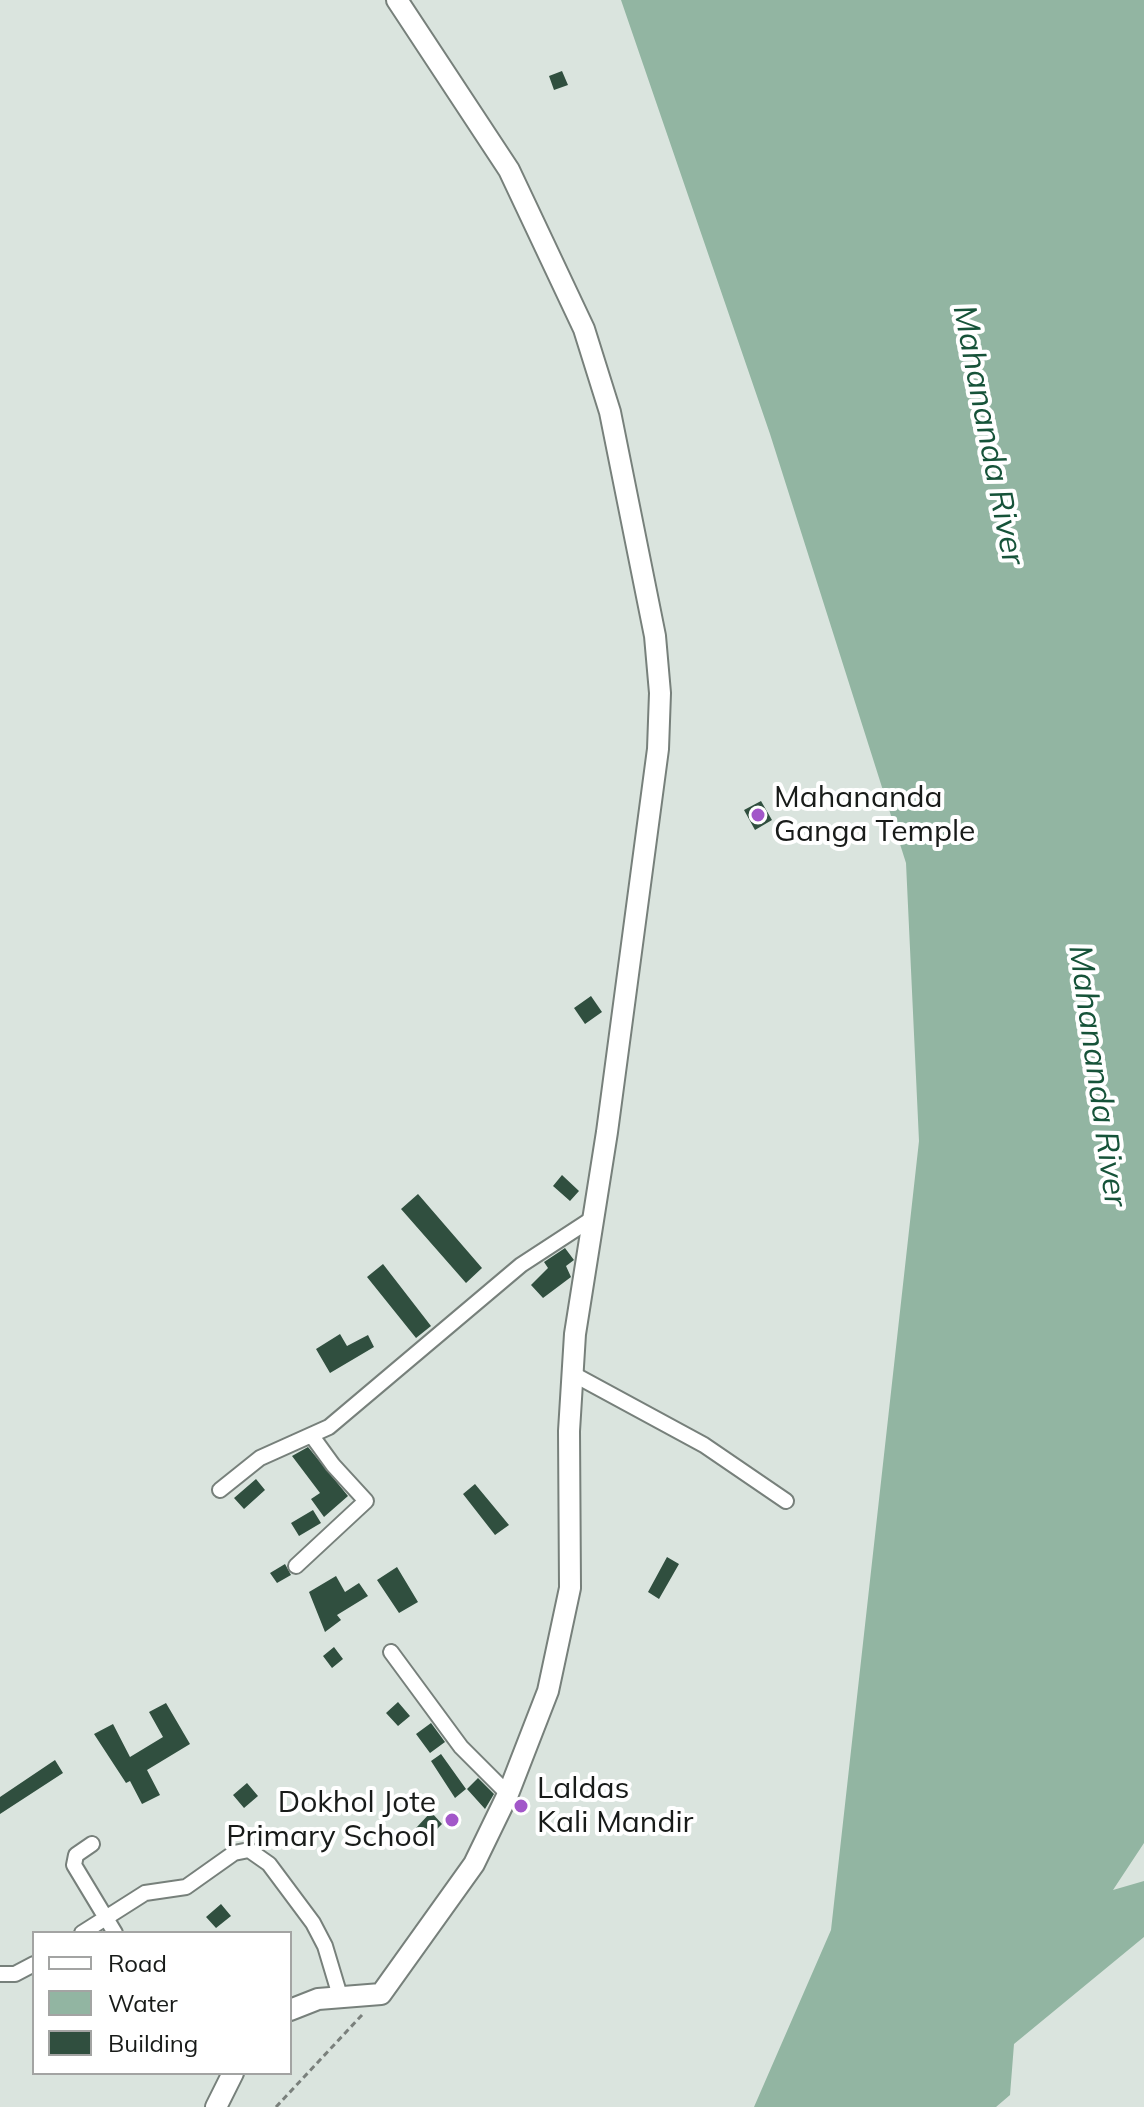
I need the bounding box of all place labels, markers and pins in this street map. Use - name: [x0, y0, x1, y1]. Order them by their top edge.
- place label: Mahananda Ganga Temple: [774, 780, 975, 850]
- marker: Mahananda Ganga Temple: [749, 806, 767, 824]
- place label: Laldas Kali Mandir: [537, 1771, 693, 1842]
- place label: Dokhol Jote Primary School: [226, 1785, 436, 1856]
- marker: Laldas Kali Mandir: [512, 1797, 530, 1815]
- marker: Dokhol Jote Primary School: [443, 1811, 461, 1829]

